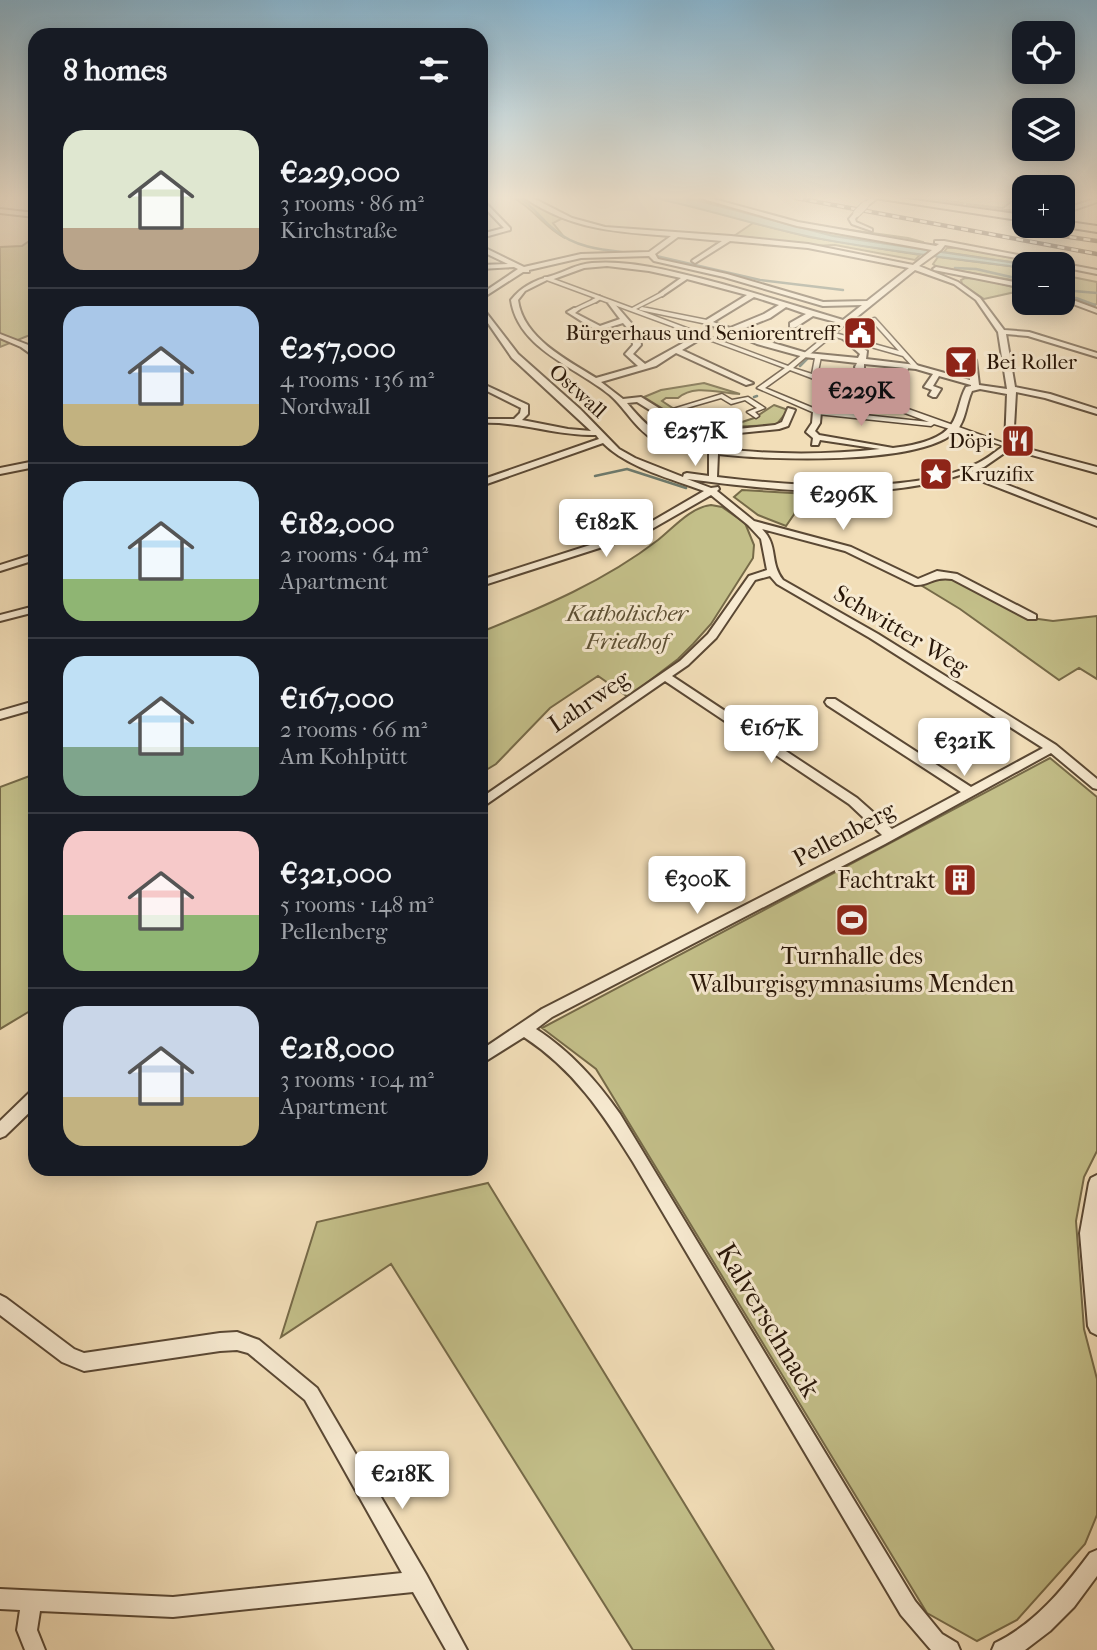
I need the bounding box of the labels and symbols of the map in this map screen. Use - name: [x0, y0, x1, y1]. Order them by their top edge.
- public building icon: Bürgerhaus und Seniorentreff: [841, 314, 879, 352]
- place label: Bürgerhaus und Seniorentreff: [565, 321, 841, 345]
- bar icon: Bei Roller: [942, 343, 980, 381]
- place label: Bei Roller: [986, 350, 1077, 374]
- street label: Ostwall: [544, 359, 612, 423]
- pin: €229K: [812, 368, 910, 428]
- pin: €257K: [646, 408, 744, 468]
- restaurant icon: Döpi: [999, 422, 1037, 460]
- place label: Döpi: [949, 429, 993, 453]
- place icon: Kruzifix: [917, 455, 955, 493]
- place label: Kruzifix: [960, 462, 1034, 486]
- pin: €296K: [794, 472, 892, 532]
- pin: €182K: [557, 500, 655, 559]
- street label: Schwitter Weg: [829, 579, 974, 682]
- park label: Katholischer Friedhof: [564, 599, 690, 655]
- street label: Lahrweg: [543, 663, 636, 738]
- pin: €167K: [722, 706, 820, 765]
- pin: €321K: [915, 718, 1013, 778]
- street label: Pellenberg: [788, 795, 901, 873]
- pin: €300K: [648, 856, 746, 916]
- building icon: Fachtrakt: [941, 861, 979, 899]
- place label: Fachtrakt: [838, 866, 936, 894]
- sports icon: Turnhalle des Walburgisgymnasiums Menden: [833, 901, 871, 939]
- place label: Turnhalle des Walburgisgymnasiums Menden: [689, 942, 1014, 998]
- street label: Kalverschnack: [710, 1237, 828, 1404]
- pin: €218K: [353, 1452, 451, 1511]

